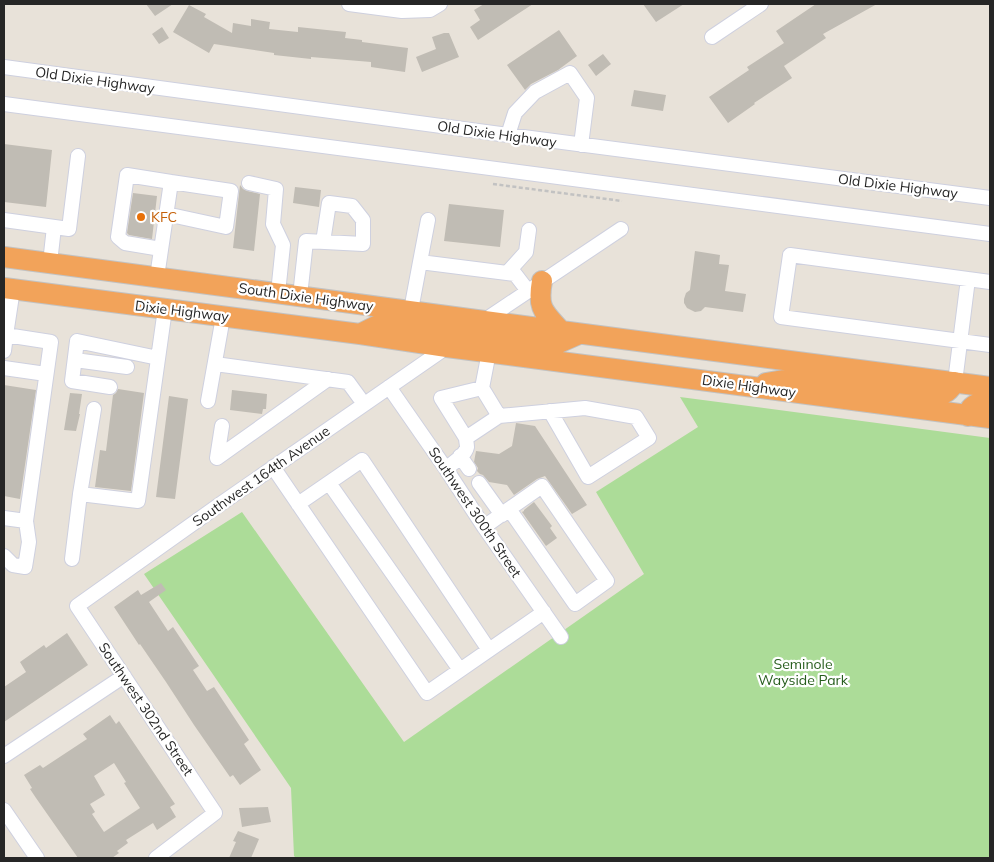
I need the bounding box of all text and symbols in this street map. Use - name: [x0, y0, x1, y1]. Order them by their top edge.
- street label: Old Dixie Highway: [34, 63, 156, 97]
- street label: Old Dixie Highway: [436, 117, 558, 151]
- street label: Old Dixie Highway: [837, 170, 959, 202]
- place label: KFC: [151, 208, 177, 226]
- marker: KFC: [135, 211, 147, 223]
- street label: South Dixie Highway: [237, 279, 375, 315]
- street label: Dixie Highway: [134, 296, 230, 326]
- street label: Dixie Highway: [701, 371, 798, 402]
- street label: Southwest 164th Avenue: [189, 422, 333, 530]
- street label: Southwest 300th Street: [425, 443, 525, 581]
- street label: Southwest 302nd Street: [95, 639, 197, 779]
- park label: Seminole Wayside Park: [758, 655, 849, 689]

